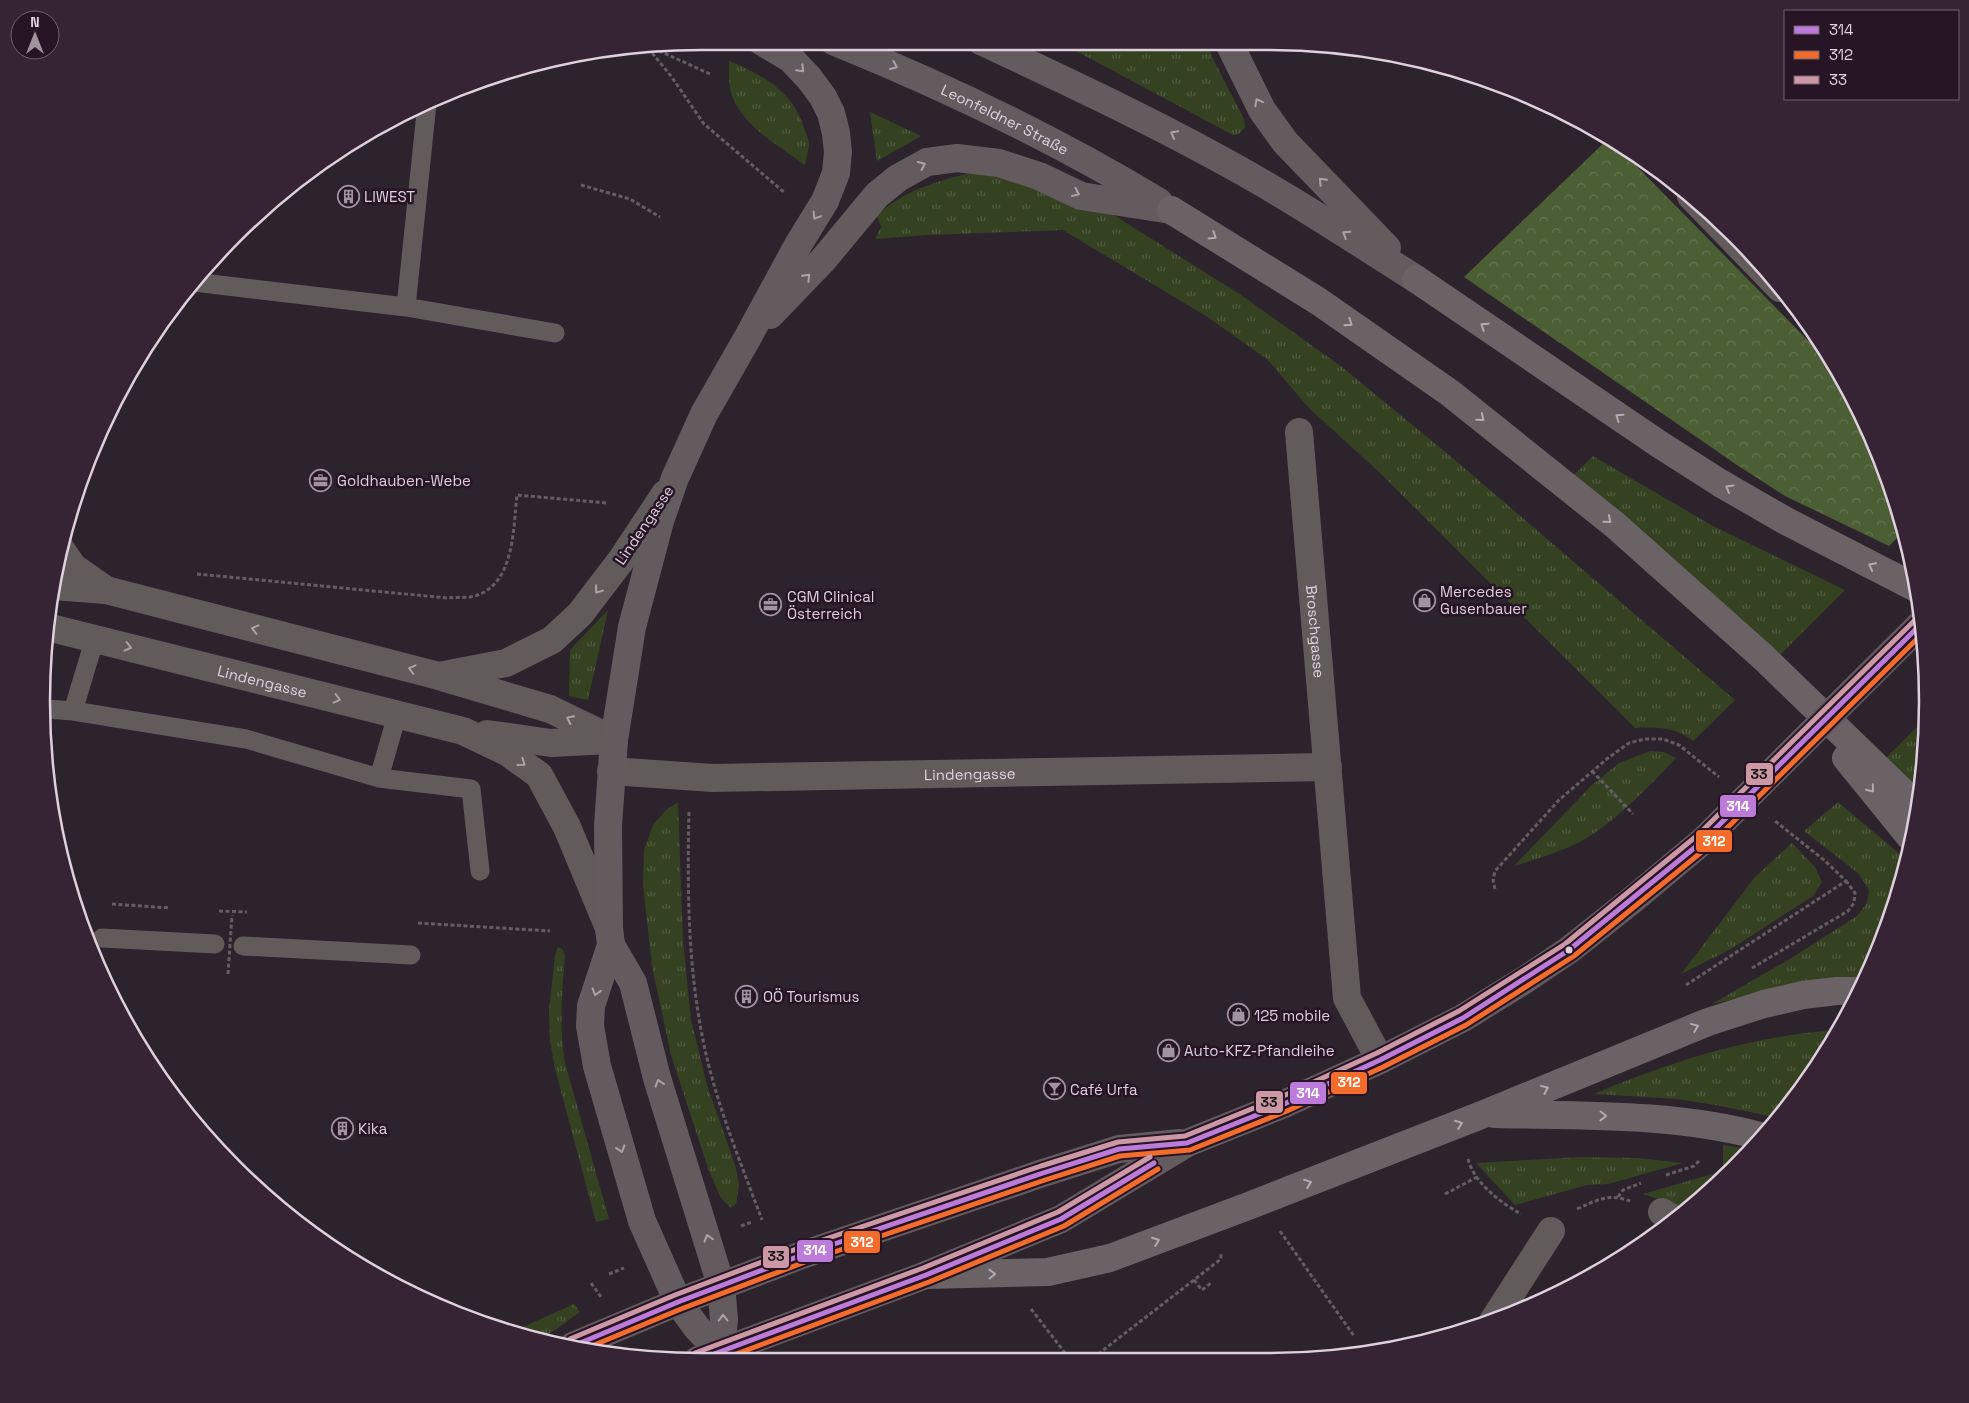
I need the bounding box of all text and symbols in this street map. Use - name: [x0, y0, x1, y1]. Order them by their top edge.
- north arrow: [10, 10, 60, 60]
- legend: [1784, 10, 1959, 100]
- text: N: [30, 13, 40, 31]
- text: 314: [1829, 20, 1854, 39]
- text: 312: [1829, 45, 1853, 64]
- one-way arrow: [890, 61, 898, 71]
- one-way arrow: [795, 63, 804, 72]
- text: 33: [1829, 70, 1847, 89]
- street label: Leonfeldner Straße: [938, 79, 1072, 159]
- one-way arrow: [1254, 98, 1264, 107]
- one-way arrow: [1170, 130, 1179, 140]
- one-way arrow: [916, 162, 925, 172]
- one-way arrow: [1319, 178, 1328, 187]
- building icon: LIWEST: [336, 184, 360, 208]
- one-way arrow: [1071, 186, 1080, 196]
- place label: LIWEST: [364, 187, 415, 206]
- one-way arrow: [812, 211, 822, 220]
- one-way arrow: [1207, 229, 1216, 239]
- one-way arrow: [1342, 231, 1351, 241]
- one-way arrow: [801, 274, 810, 283]
- one-way arrow: [1344, 317, 1353, 326]
- one-way arrow: [1481, 322, 1490, 332]
- one-way arrow: [1475, 412, 1484, 420]
- one-way arrow: [1615, 414, 1625, 423]
- office icon: Goldhauben-Webe: [309, 468, 333, 492]
- place label: Goldhauben-Webe: [337, 471, 471, 490]
- street label: Lindengasse: [610, 482, 678, 568]
- one-way arrow: [1726, 485, 1735, 495]
- one-way arrow: [1602, 514, 1611, 522]
- one-way arrow: [1868, 562, 1877, 572]
- place label: Mercedes Gusenbauer: [1440, 582, 1527, 618]
- one-way arrow: [595, 584, 604, 594]
- street label: Broschgasse: [1302, 584, 1329, 679]
- place label: CGM Clinical Österreich: [787, 587, 874, 623]
- shop icon: Mercedes Gusenbauer: [1412, 588, 1436, 612]
- office icon: CGM Clinical Österreich: [759, 593, 783, 617]
- one-way arrow: [250, 624, 259, 635]
- one-way arrow: [124, 641, 133, 652]
- street label: Lindengasse: [216, 660, 309, 701]
- one-way arrow: [408, 664, 417, 675]
- one-way arrow: [332, 694, 340, 704]
- one-way arrow: [566, 715, 575, 725]
- one-way arrow: [516, 757, 525, 765]
- line badge: 33: [1745, 762, 1774, 786]
- street label: Lindengasse: [924, 763, 1016, 784]
- text: 33: [1750, 765, 1768, 783]
- one-way arrow: [1866, 783, 1874, 792]
- line badge: 314: [1719, 794, 1757, 818]
- text: 314: [1726, 797, 1750, 815]
- line badge: 312: [1695, 829, 1733, 853]
- text: 312: [1703, 832, 1725, 850]
- unlabelled marker: [1564, 945, 1574, 955]
- building icon: OÖ Tourismus: [735, 984, 759, 1008]
- one-way arrow: [592, 987, 602, 995]
- place label: OÖ Tourismus: [763, 987, 859, 1006]
- shop icon: 125 mobile: [1226, 1003, 1250, 1027]
- place label: 125 mobile: [1254, 1006, 1330, 1025]
- one-way arrow: [1691, 1022, 1699, 1032]
- shop icon: Auto-KFZ-Pfandleihe: [1156, 1038, 1180, 1062]
- place label: Auto-KFZ-Pfandleihe: [1184, 1041, 1335, 1060]
- line badge: 312: [1330, 1071, 1368, 1095]
- text: 312: [1338, 1073, 1360, 1091]
- bar icon: Café Urfa: [1042, 1077, 1066, 1101]
- one-way arrow: [654, 1080, 664, 1088]
- place label: Café Urfa: [1070, 1080, 1138, 1099]
- line badge: 314: [1289, 1081, 1327, 1105]
- text: 314: [1296, 1084, 1320, 1102]
- one-way arrow: [1540, 1084, 1549, 1095]
- line badge: 33: [1255, 1090, 1284, 1114]
- text: 33: [1260, 1093, 1278, 1111]
- one-way arrow: [1599, 1111, 1607, 1121]
- building icon: Kika: [330, 1116, 354, 1140]
- place label: Kika: [358, 1119, 388, 1138]
- one-way arrow: [1454, 1119, 1463, 1130]
- one-way arrow: [615, 1145, 625, 1153]
- one-way arrow: [1303, 1179, 1312, 1189]
- line badge: 312: [843, 1230, 881, 1254]
- text: 312: [851, 1233, 873, 1251]
- one-way arrow: [703, 1235, 713, 1243]
- one-way arrow: [1151, 1237, 1160, 1247]
- line badge: 314: [796, 1239, 834, 1263]
- text: 314: [803, 1241, 827, 1259]
- line badge: 33: [762, 1245, 790, 1269]
- text: 33: [767, 1247, 785, 1265]
- one-way arrow: [988, 1269, 996, 1280]
- one-way arrow: [718, 1314, 728, 1322]

